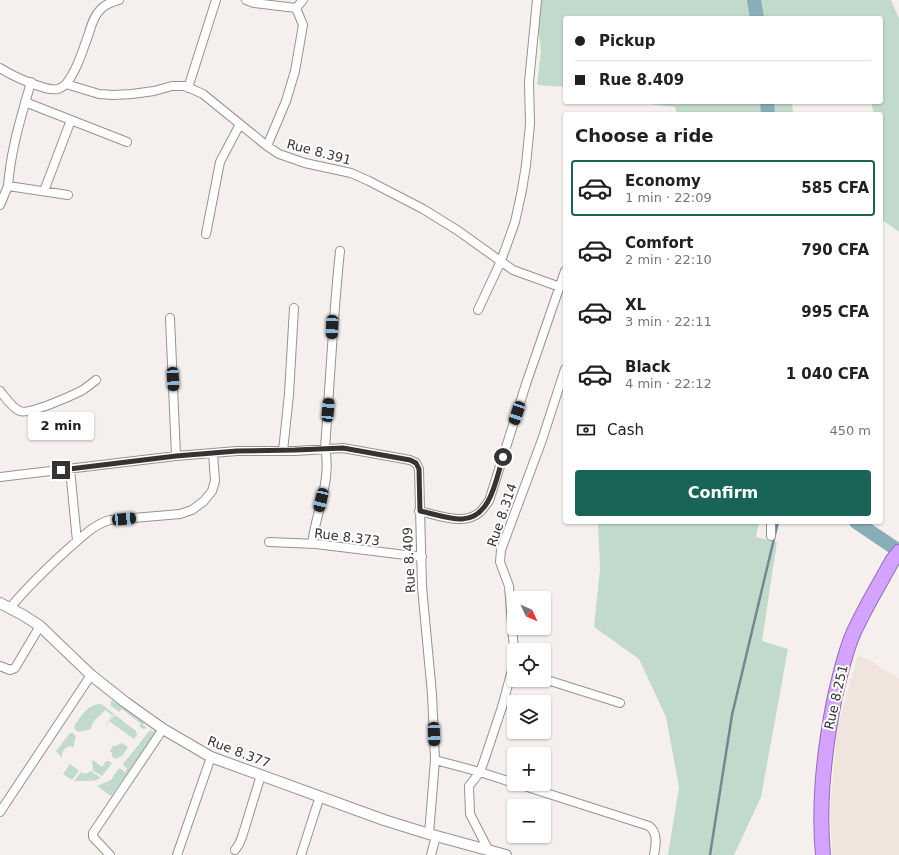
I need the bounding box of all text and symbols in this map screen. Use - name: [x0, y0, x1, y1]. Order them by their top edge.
- text: Pickup: [599, 32, 655, 50]
- text: Rue 8.409: [599, 71, 684, 89]
- text: Choose a ride: [575, 125, 714, 146]
- street label: Rue 8.391: [285, 136, 353, 168]
- icon: car: [577, 170, 613, 206]
- text: Economy: [625, 172, 701, 190]
- text: 585 CFA: [801, 179, 869, 197]
- text: 1 min · 22:09: [625, 190, 712, 205]
- icon: car: [577, 232, 613, 268]
- text: Comfort: [625, 234, 693, 252]
- text: 790 CFA: [801, 241, 869, 259]
- text: 2 min · 22:10: [625, 252, 712, 267]
- icon: car: [577, 294, 613, 330]
- text: XL: [625, 296, 646, 314]
- text: 995 CFA: [801, 303, 869, 321]
- text: 3 min · 22:11: [625, 314, 712, 329]
- car: [326, 315, 338, 339]
- icon: car: [577, 356, 613, 392]
- text: Black: [625, 358, 671, 376]
- text: 1 040 CFA: [786, 365, 869, 383]
- car: [166, 367, 180, 391]
- text: 4 min · 22:12: [625, 376, 712, 391]
- car: [321, 398, 335, 422]
- car: [508, 400, 526, 426]
- callout: 2 min: [28, 412, 94, 440]
- text: 2 min: [41, 418, 81, 433]
- icon: cash: [575, 419, 597, 441]
- text: Cash: [607, 421, 644, 439]
- text: 450 m: [829, 423, 871, 438]
- route start: [494, 448, 512, 466]
- route end: [52, 461, 70, 479]
- button: Confirm: [575, 470, 871, 516]
- street label: Rue 8.314: [484, 481, 520, 549]
- car: [312, 487, 330, 513]
- car: [112, 512, 136, 526]
- street label: Rue 8.373: [313, 526, 381, 548]
- street label: Rue 8.409: [400, 527, 418, 593]
- north arrow: [507, 591, 551, 635]
- map controls: [507, 591, 551, 843]
- button: locate: [507, 643, 551, 687]
- street label: Rue 8.251: [821, 663, 851, 731]
- button: layers: [507, 695, 551, 739]
- car: [428, 722, 440, 746]
- street label: Rue 8.377: [205, 733, 273, 771]
- button: +: [507, 747, 551, 791]
- button: −: [507, 799, 551, 843]

